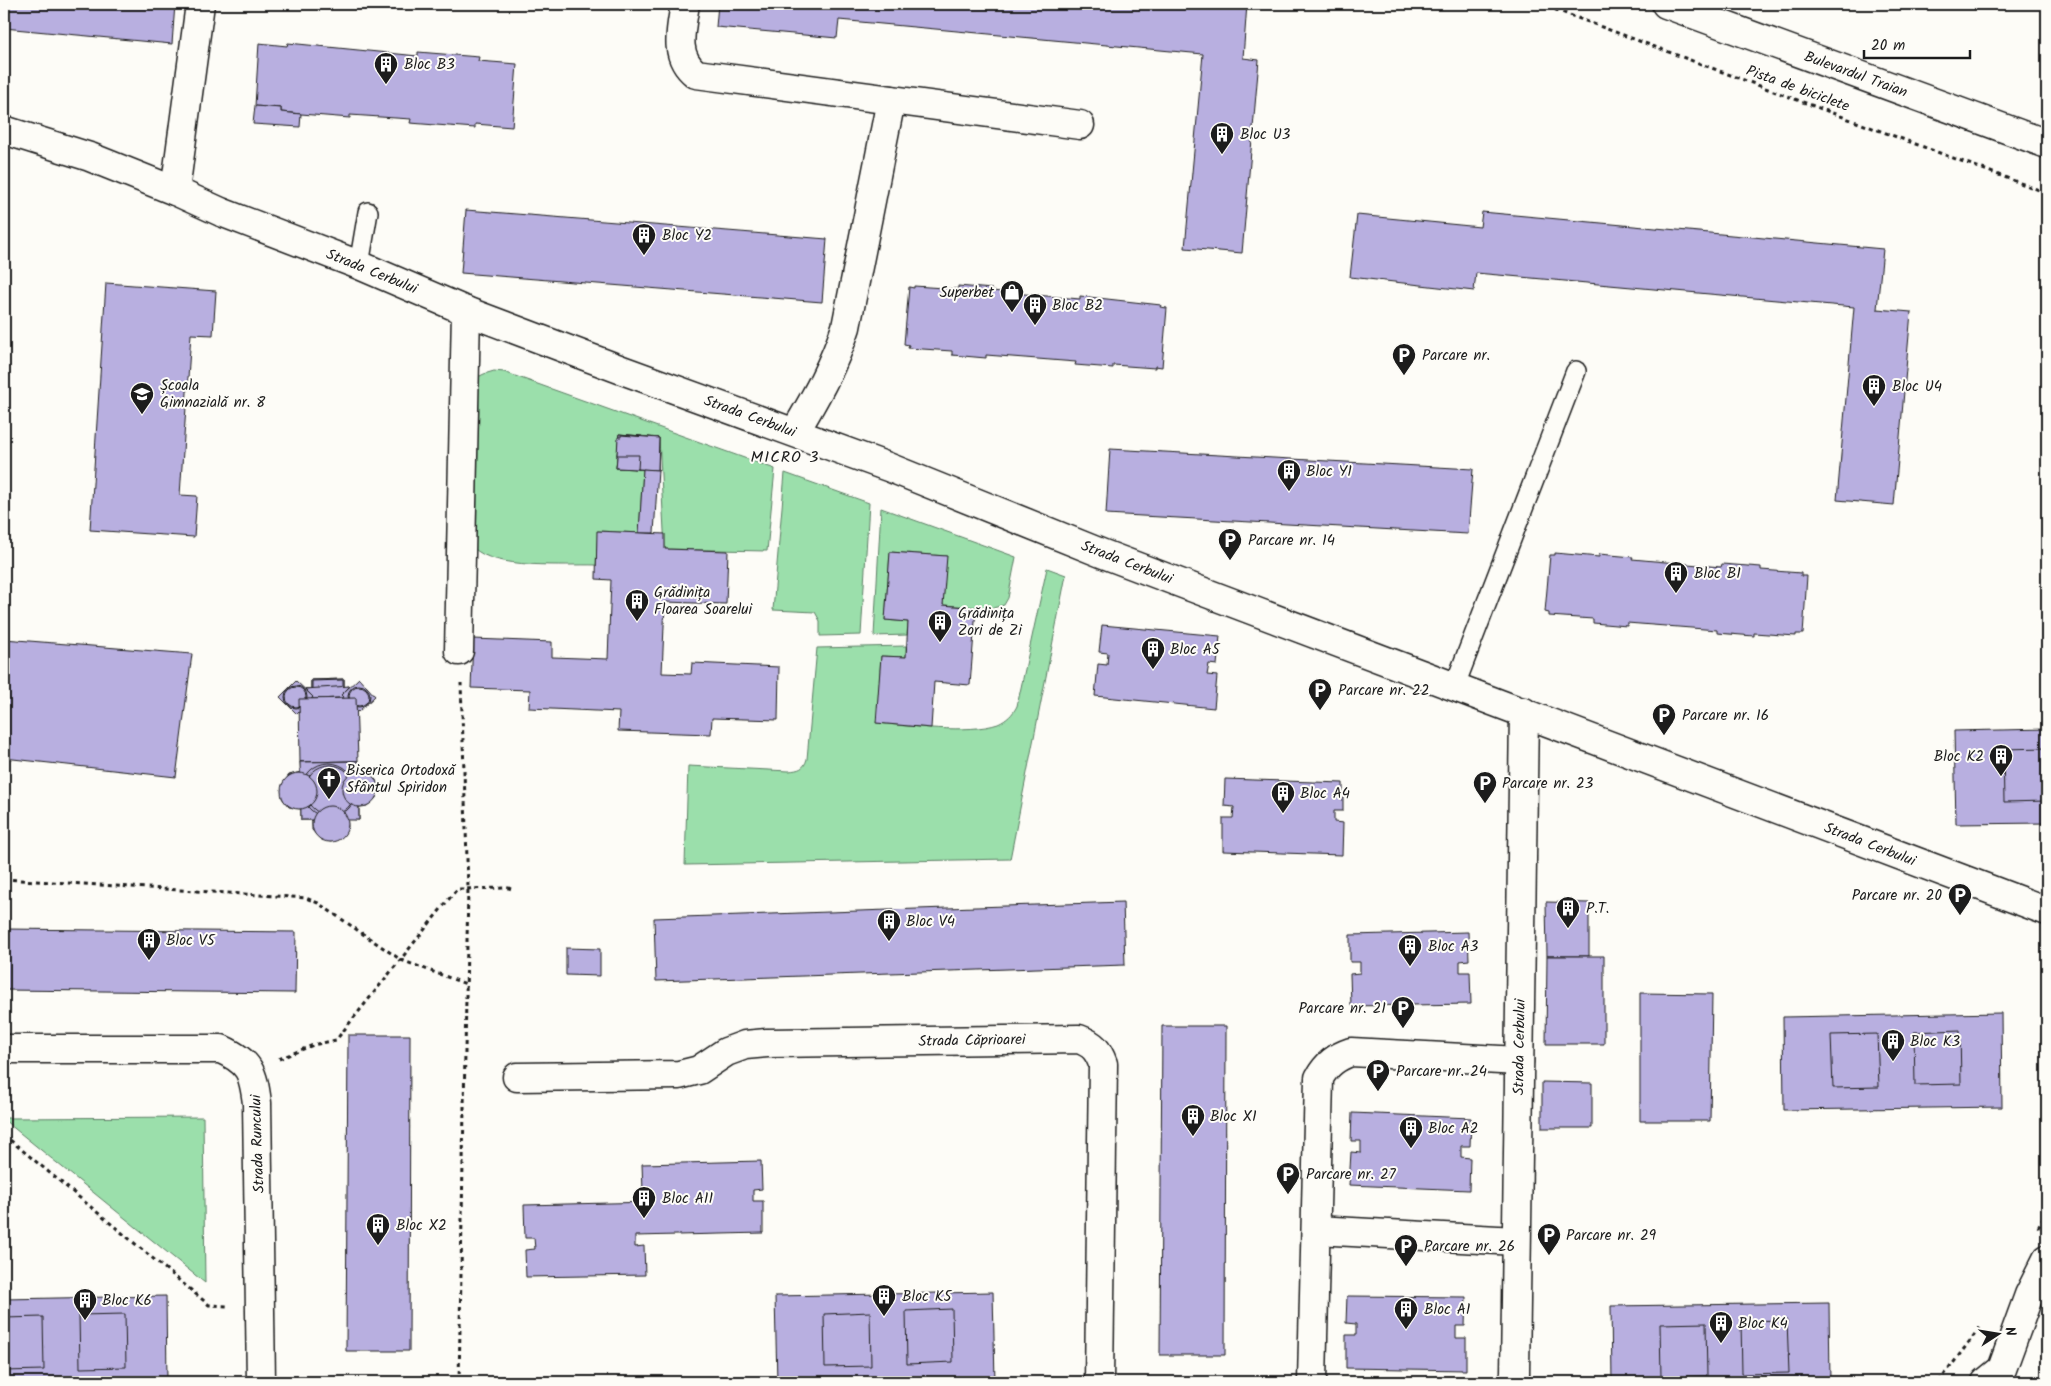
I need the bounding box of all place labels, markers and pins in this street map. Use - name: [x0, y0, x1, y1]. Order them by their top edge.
- building icon: Bloc B3: [373, 51, 399, 85]
- place label: Bloc B3: [404, 53, 455, 77]
- building icon: Bloc U3: [1209, 121, 1235, 155]
- place label: Bloc U3: [1240, 123, 1291, 147]
- building icon: Bloc Y2: [631, 222, 657, 256]
- place label: Bloc Y2: [662, 224, 712, 248]
- shop icon: Superbet: [999, 279, 1025, 313]
- place label: Superbet: [940, 281, 994, 305]
- building icon: Bloc B2: [1022, 292, 1048, 326]
- place label: Bloc B2: [1052, 294, 1103, 318]
- parking icon: Parcare nr.: [1391, 342, 1417, 376]
- place label: Parcare nr.: [1422, 344, 1490, 368]
- building icon: Bloc U4: [1861, 373, 1887, 407]
- place label: Școala Gimnazială nr. 8: [160, 374, 266, 415]
- place label: Bloc U4: [1892, 375, 1942, 399]
- school or university icon: Școala Gimnazială nr. 8: [129, 381, 155, 415]
- building icon: Bloc Y1: [1276, 458, 1302, 492]
- place label: Bloc Y1: [1306, 460, 1352, 484]
- parking icon: Parcare nr. 14: [1217, 527, 1243, 561]
- place label: Parcare nr. 14: [1248, 529, 1335, 553]
- building icon: Bloc B1: [1663, 560, 1689, 594]
- place label: Bloc B1: [1694, 562, 1741, 586]
- place label: Grădinița Floarea Soarelui: [654, 581, 754, 622]
- building icon: Grădinița Floarea Soarelui: [624, 588, 650, 622]
- place label: Grădinița Zori de Zi: [958, 602, 1023, 643]
- building icon: Grădinița Zori de Zi: [927, 609, 953, 643]
- building icon: Bloc A5: [1140, 636, 1166, 670]
- place label: Bloc A5: [1170, 638, 1221, 662]
- parking icon: Parcare nr. 22: [1307, 677, 1333, 711]
- place label: Parcare nr. 22: [1338, 679, 1430, 703]
- parking icon: Parcare nr. 16: [1651, 702, 1677, 736]
- place label: Parcare nr. 16: [1682, 704, 1769, 728]
- building icon: Bloc K2: [1988, 743, 2014, 777]
- place label: Bloc K2: [1934, 745, 1984, 769]
- place label: Biserica Ortodoxă Sfântul Spiridon: [346, 759, 457, 800]
- church icon: Biserica Ortodoxă Sfântul Spiridon: [316, 766, 342, 800]
- parking icon: Parcare nr. 23: [1472, 770, 1498, 804]
- place label: Parcare nr. 23: [1502, 772, 1594, 796]
- building icon: Bloc A4: [1270, 780, 1296, 814]
- place label: Bloc A4: [1300, 782, 1350, 806]
- parking icon: Parcare nr. 20: [1947, 882, 1973, 916]
- place label: Parcare nr. 20: [1852, 884, 1942, 908]
- building icon: P.T.: [1555, 895, 1581, 929]
- place label: P.T.: [1586, 897, 1609, 921]
- building icon: Bloc V4: [876, 908, 902, 942]
- place label: Bloc V4: [906, 910, 955, 934]
- building icon: Bloc V5: [136, 927, 162, 961]
- place label: Bloc V5: [166, 929, 216, 953]
- building icon: Bloc A3: [1397, 933, 1423, 967]
- place label: Bloc A3: [1428, 935, 1479, 959]
- parking icon: Parcare nr. 21: [1390, 995, 1416, 1029]
- place label: Parcare nr. 21: [1298, 997, 1386, 1021]
- building icon: Bloc K3: [1880, 1028, 1906, 1062]
- place label: Bloc K3: [1910, 1030, 1961, 1054]
- parking icon: Parcare nr. 24: [1365, 1058, 1391, 1092]
- place label: Parcare nr. 24: [1396, 1060, 1487, 1084]
- building icon: Bloc X1: [1180, 1103, 1206, 1137]
- place label: Bloc X1: [1210, 1105, 1257, 1129]
- building icon: Bloc A2: [1398, 1115, 1424, 1149]
- place label: Bloc A2: [1428, 1117, 1479, 1141]
- parking icon: Parcare nr. 27: [1275, 1161, 1301, 1195]
- place label: Parcare nr. 27: [1306, 1163, 1397, 1187]
- building icon: Bloc A11: [631, 1185, 657, 1219]
- place label: Bloc A11: [662, 1187, 714, 1211]
- building icon: Bloc X2: [365, 1212, 391, 1246]
- place label: Bloc X2: [396, 1214, 447, 1238]
- parking icon: Parcare nr. 29: [1536, 1222, 1562, 1256]
- place label: Parcare nr. 29: [1566, 1224, 1657, 1248]
- parking icon: Parcare nr. 26: [1393, 1233, 1419, 1267]
- place label: Parcare nr. 26: [1424, 1235, 1515, 1259]
- building icon: Bloc K5: [871, 1283, 897, 1317]
- place label: Bloc K5: [902, 1285, 953, 1309]
- building icon: Bloc K6: [72, 1287, 98, 1321]
- place label: Bloc K6: [102, 1289, 152, 1313]
- building icon: Bloc A1: [1393, 1296, 1419, 1330]
- place label: Bloc A1: [1424, 1298, 1471, 1322]
- building icon: Bloc K4: [1708, 1310, 1734, 1344]
- place label: Bloc K4: [1738, 1312, 1788, 1336]

